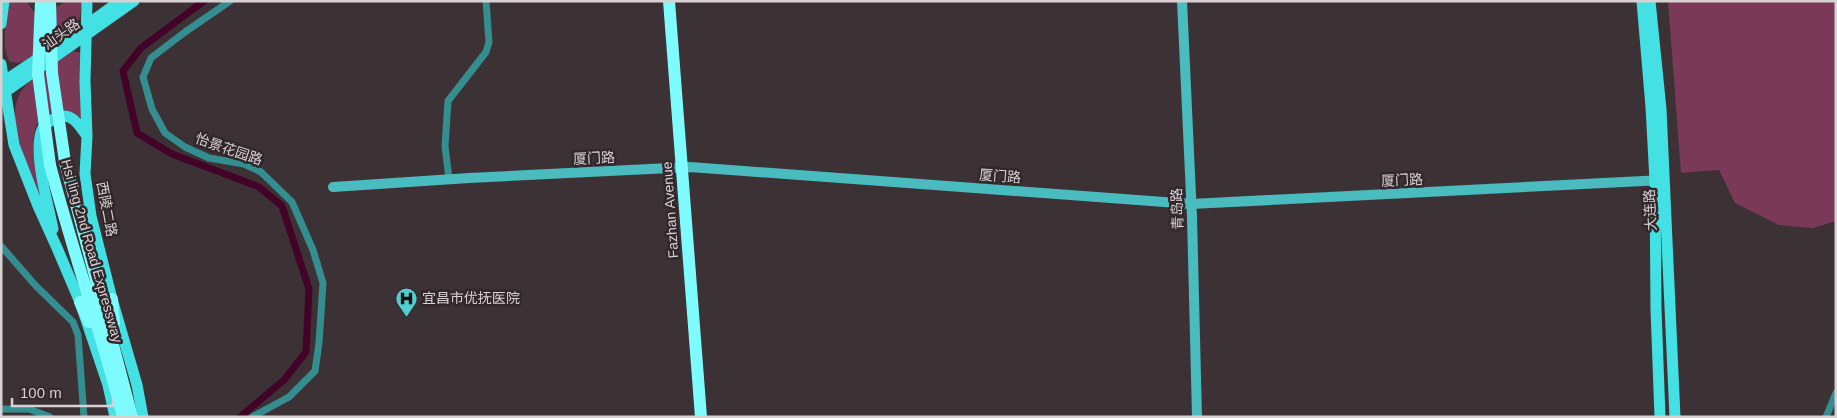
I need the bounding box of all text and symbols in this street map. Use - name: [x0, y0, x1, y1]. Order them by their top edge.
- street label: 汕头路: [39, 15, 83, 53]
- street label: 怡景花园路: [193, 130, 265, 168]
- street label: 厦门路: [573, 149, 615, 167]
- street label: Hsi ling 2nd Road Expressway: [58, 158, 126, 344]
- street label: Fazhan Avenue: [659, 161, 681, 259]
- street label: 厦门路: [978, 167, 1022, 185]
- street label: 厦门路: [1381, 171, 1423, 189]
- street label: 西陵二路: [94, 180, 120, 238]
- street label: 青岛路: [1168, 188, 1186, 230]
- street label: 大连路: [1641, 189, 1659, 231]
- hospital icon: 宜昌市优抚医院: [394, 286, 418, 317]
- place label: 宜昌市优抚医院: [422, 290, 520, 306]
- scale bar: [12, 376, 114, 408]
- text: 100 m: [20, 384, 62, 401]

